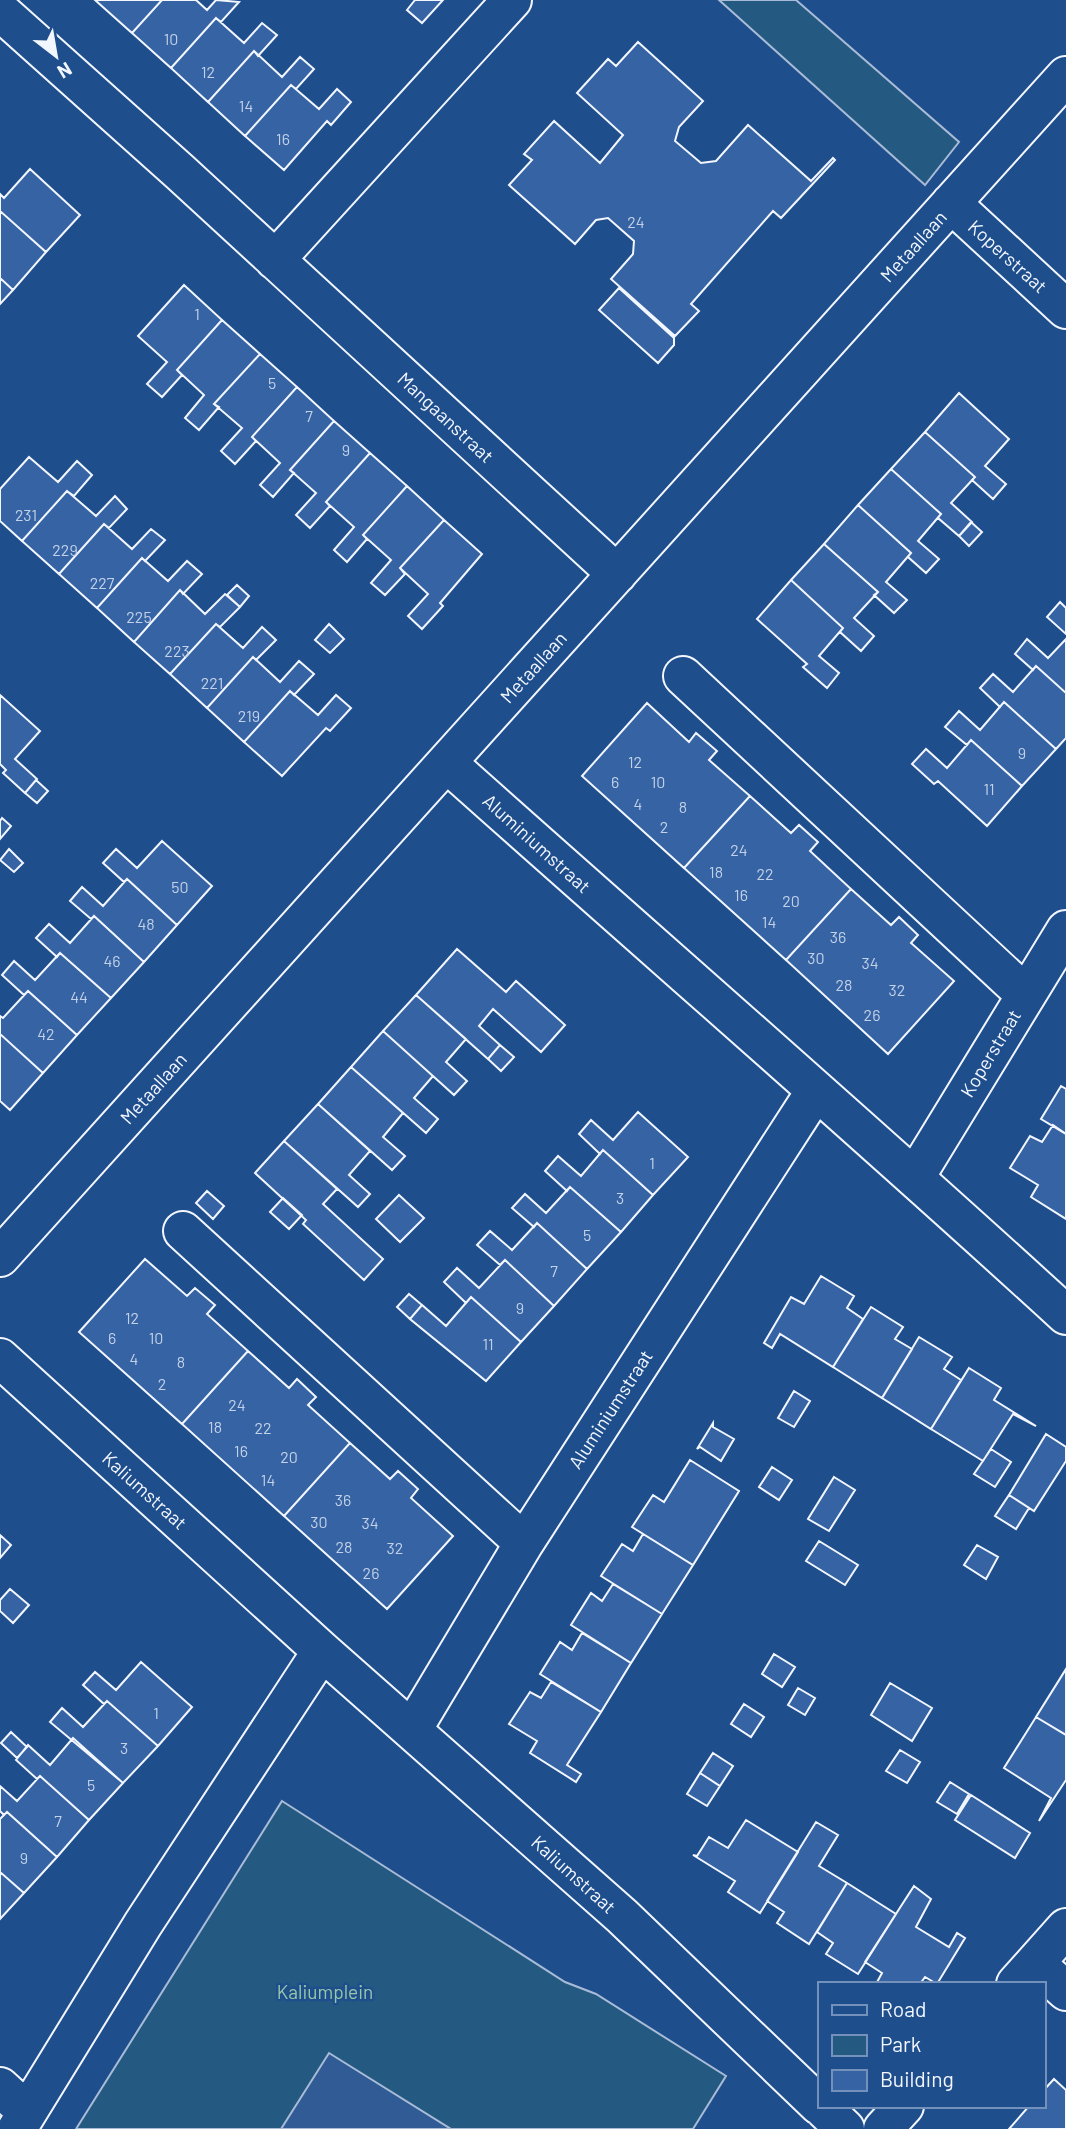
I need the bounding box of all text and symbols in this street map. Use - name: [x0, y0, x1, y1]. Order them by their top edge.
- north arrow: [21, 21, 91, 91]
- house number: 10: [164, 29, 178, 48]
- text: N: [54, 58, 76, 84]
- house number: 12: [201, 62, 215, 81]
- house number: 14: [239, 96, 253, 115]
- house number: 16: [276, 129, 290, 148]
- street label: Metaallaan: [875, 205, 951, 287]
- house number: 24: [627, 212, 645, 231]
- street label: Koperstraat: [964, 215, 1052, 297]
- house number: 1: [194, 304, 200, 323]
- street label: Mangaanstraat: [393, 367, 499, 467]
- house number: 5: [268, 373, 276, 392]
- house number: 7: [305, 406, 313, 425]
- house number: 9: [342, 440, 350, 459]
- house number: 231: [15, 505, 37, 524]
- house number: 229: [52, 540, 78, 559]
- house number: 227: [90, 573, 115, 592]
- house number: 225: [126, 607, 152, 626]
- street label: Metaallaan: [495, 626, 571, 708]
- house number: 223: [164, 641, 190, 660]
- house number: 221: [201, 673, 223, 692]
- house number: 219: [238, 706, 260, 725]
- house number: 9: [1018, 743, 1026, 762]
- house number: 12: [628, 752, 642, 771]
- house number: 6: [611, 772, 619, 791]
- house number: 10: [651, 772, 665, 791]
- house number: 11: [983, 779, 995, 798]
- street label: Aluminiumstraat: [478, 789, 596, 897]
- house number: 4: [634, 794, 642, 813]
- house number: 8: [679, 797, 687, 816]
- house number: 2: [660, 817, 668, 836]
- house number: 24: [730, 840, 748, 859]
- house number: 18: [709, 862, 723, 881]
- house number: 22: [756, 864, 774, 883]
- house number: 50: [171, 877, 189, 896]
- house number: 16: [734, 885, 748, 904]
- house number: 20: [782, 891, 800, 910]
- house number: 14: [762, 912, 776, 931]
- house number: 48: [137, 914, 155, 933]
- house number: 36: [830, 927, 846, 946]
- house number: 30: [807, 948, 825, 967]
- house number: 46: [103, 951, 121, 970]
- house number: 34: [861, 953, 879, 972]
- house number: 28: [836, 975, 852, 994]
- house number: 32: [889, 980, 905, 999]
- house number: 44: [70, 987, 88, 1006]
- house number: 26: [864, 1005, 880, 1024]
- street label: Koperstraat: [955, 1005, 1025, 1101]
- house number: 42: [37, 1024, 55, 1043]
- street label: Metaallaan: [115, 1047, 191, 1129]
- house number: 1: [649, 1153, 655, 1172]
- house number: 3: [616, 1188, 624, 1207]
- house number: 5: [583, 1225, 591, 1244]
- house number: 7: [550, 1261, 558, 1280]
- house number: 9: [516, 1298, 524, 1317]
- house number: 12: [125, 1308, 139, 1327]
- house number: 6: [108, 1328, 116, 1347]
- house number: 10: [149, 1328, 163, 1347]
- house number: 11: [482, 1334, 494, 1353]
- street label: Aluminiumstraat: [563, 1345, 657, 1473]
- house number: 4: [130, 1349, 138, 1368]
- house number: 8: [177, 1352, 185, 1371]
- house number: 2: [158, 1374, 166, 1393]
- house number: 24: [228, 1395, 246, 1414]
- house number: 18: [208, 1417, 222, 1436]
- house number: 22: [254, 1418, 272, 1437]
- house number: 16: [234, 1441, 248, 1460]
- street label: Kaliumstraat: [98, 1446, 192, 1534]
- house number: 20: [280, 1447, 298, 1466]
- house number: 14: [261, 1470, 275, 1489]
- house number: 36: [335, 1490, 351, 1509]
- house number: 30: [310, 1512, 328, 1531]
- house number: 34: [361, 1513, 379, 1532]
- house number: 28: [336, 1537, 352, 1556]
- house number: 32: [387, 1538, 403, 1557]
- house number: 26: [363, 1563, 379, 1582]
- house number: 1: [153, 1703, 159, 1722]
- house number: 3: [120, 1738, 128, 1757]
- house number: 5: [87, 1775, 95, 1794]
- house number: 7: [54, 1811, 62, 1830]
- street label: Kaliumstraat: [527, 1830, 621, 1918]
- house number: 9: [20, 1848, 28, 1867]
- park label: Kaliumplein: [277, 1980, 373, 2003]
- legend: [818, 1982, 1045, 2108]
- text: Road: [880, 1996, 926, 2021]
- text: Park: [880, 2031, 921, 2056]
- text: Building: [880, 2066, 954, 2091]

